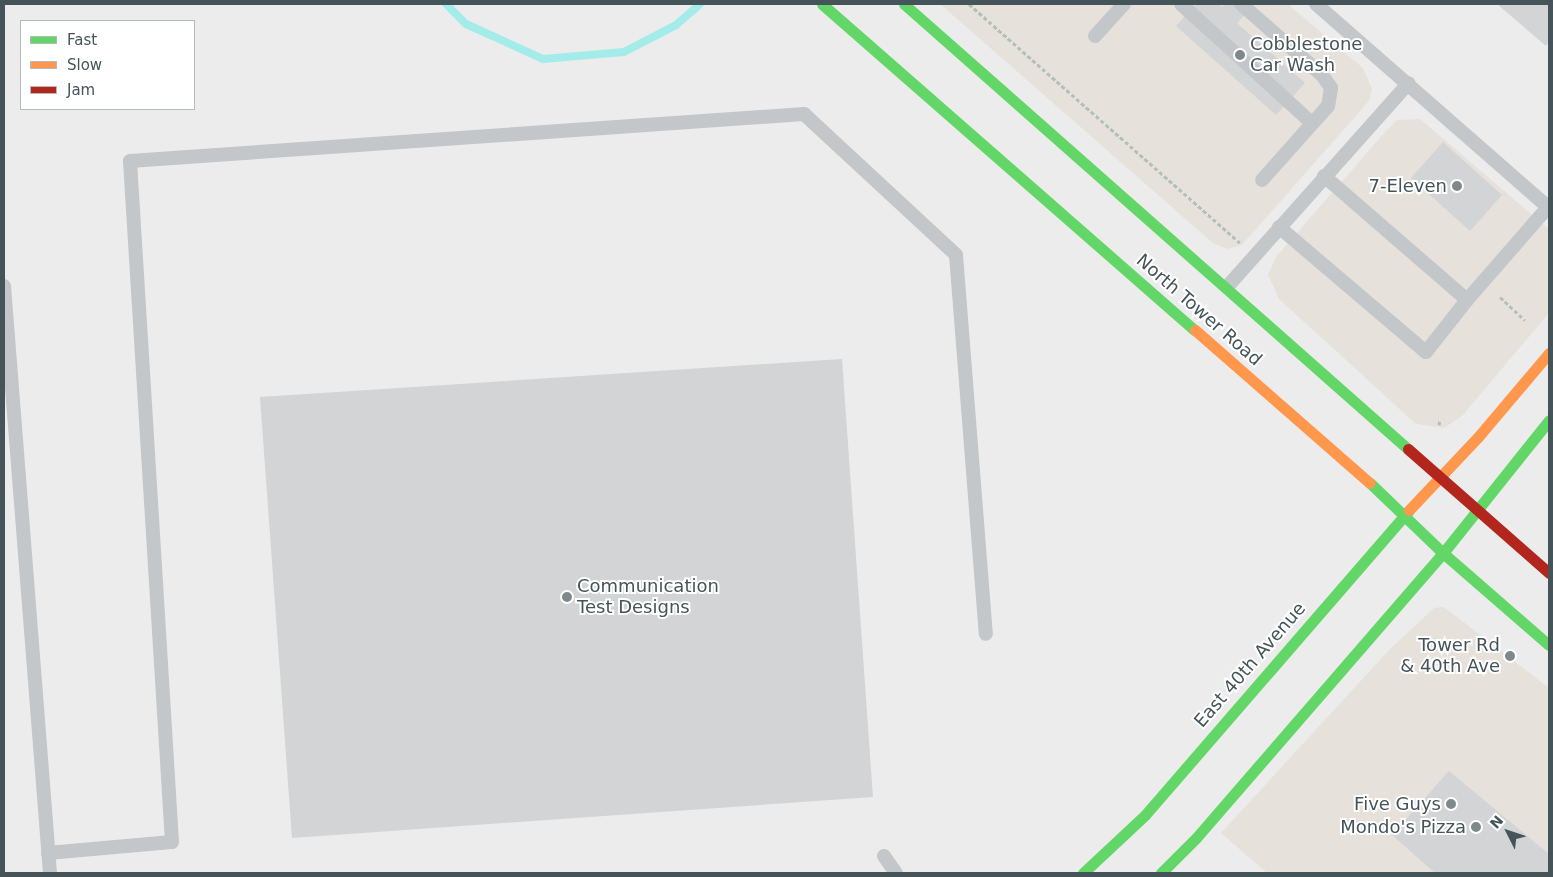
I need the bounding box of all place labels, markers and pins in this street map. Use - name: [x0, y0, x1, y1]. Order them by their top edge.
- place label: Cobblestone Car Wash: [1250, 34, 1362, 76]
- marker: Cobblestone Car Wash: [1234, 49, 1246, 61]
- place label: 7-Eleven: [1368, 175, 1447, 197]
- marker: 7-Eleven: [1451, 180, 1463, 192]
- place label: Communication Test Designs: [577, 576, 719, 618]
- marker: Communication Test Designs: [561, 591, 573, 603]
- place label: Tower Rd & 40th Ave: [1400, 635, 1500, 678]
- marker: Tower Rd & 40th Ave: [1504, 650, 1516, 662]
- place label: Five Guys: [1354, 793, 1441, 815]
- marker: Five Guys: [1445, 798, 1457, 810]
- place label: Mondo's Pizza: [1340, 816, 1466, 838]
- marker: Mondo's Pizza: [1470, 821, 1482, 833]

